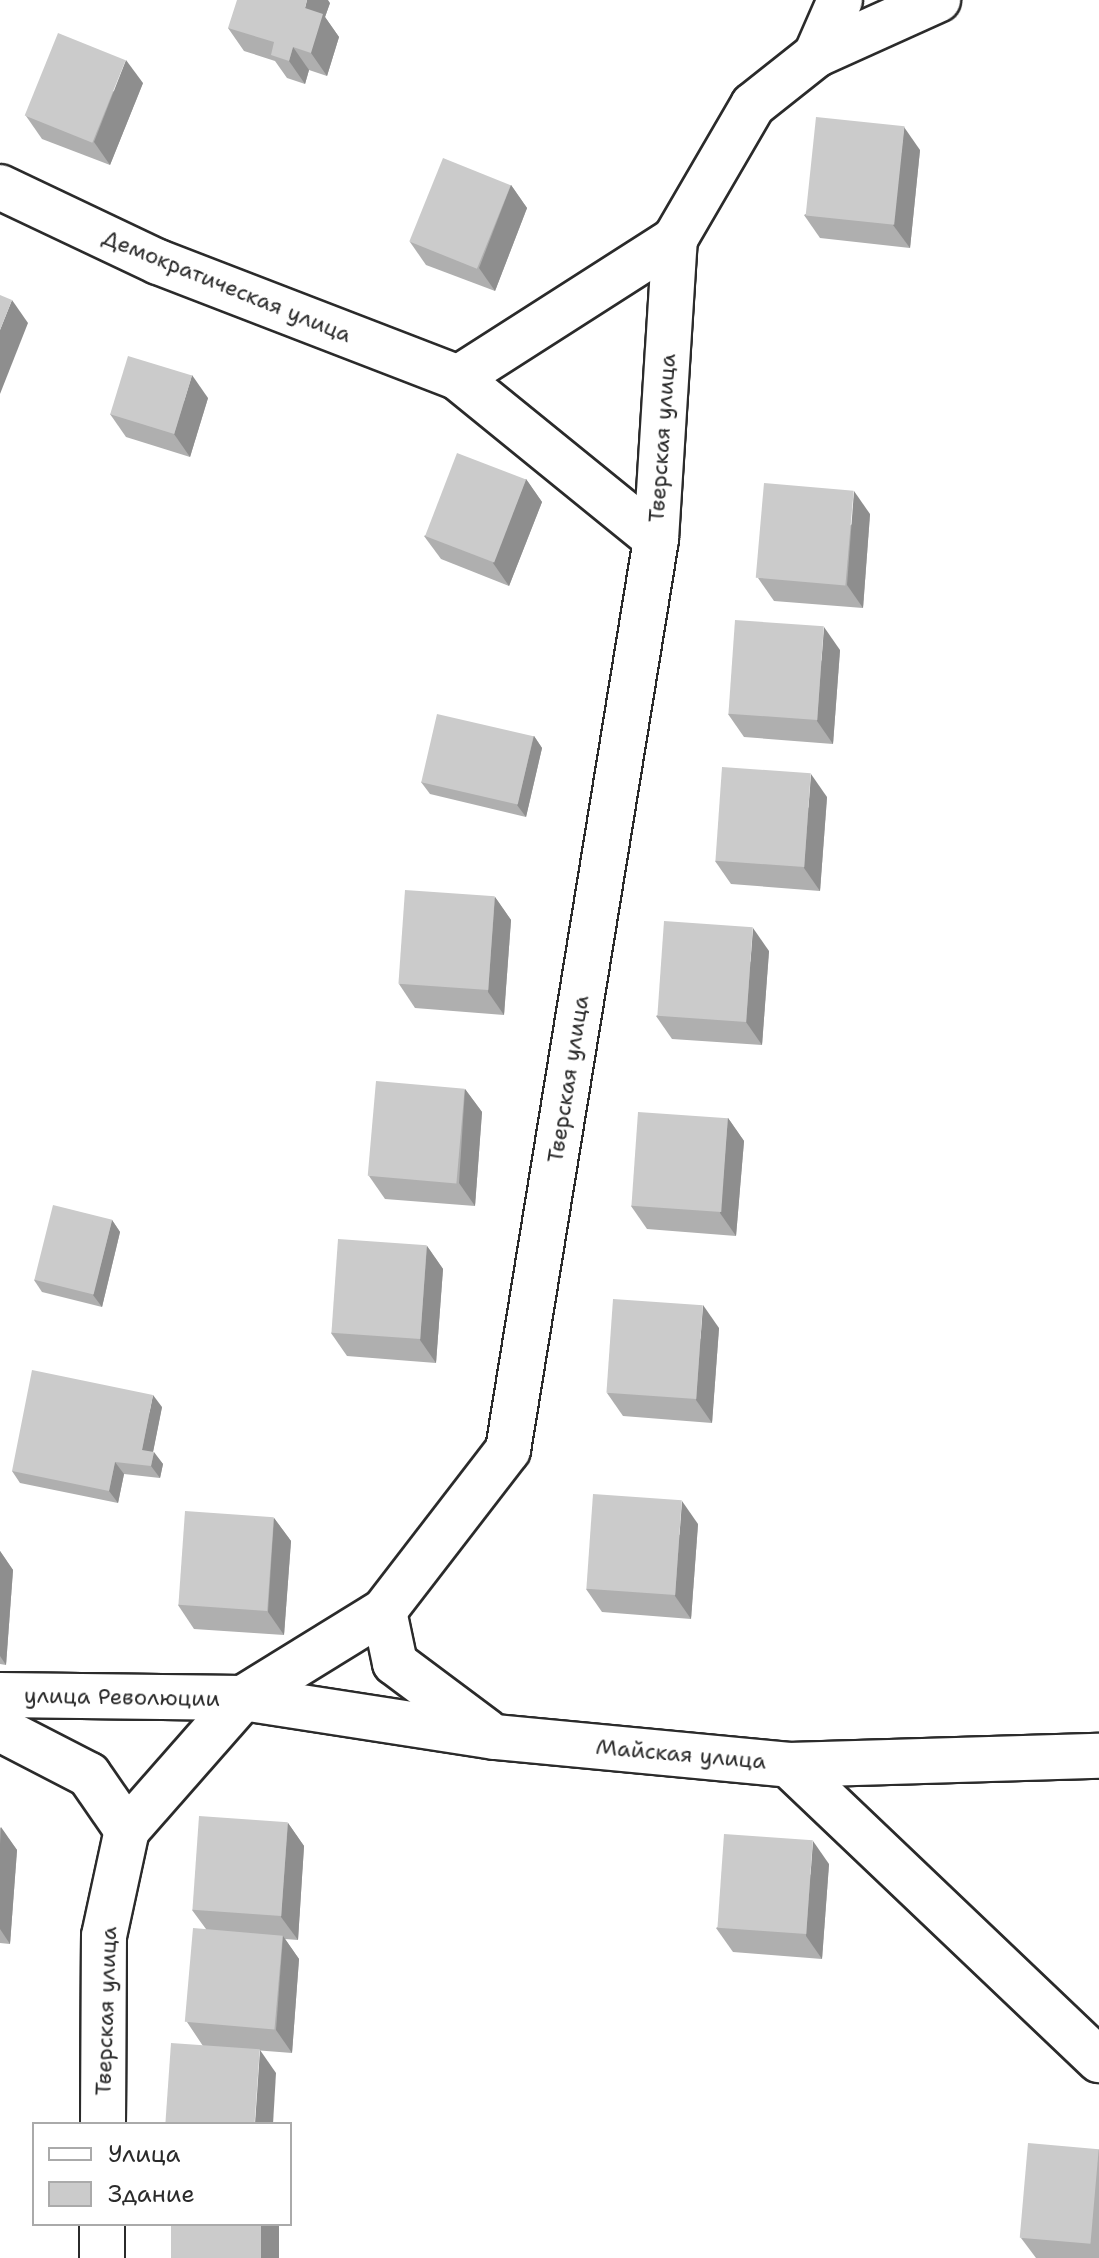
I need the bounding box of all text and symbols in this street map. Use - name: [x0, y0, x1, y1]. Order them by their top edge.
- street label: Демократическая улица: [99, 224, 355, 348]
- street label: Тверская улица: [643, 353, 681, 523]
- street label: Тверская улица: [542, 993, 594, 1165]
- street label: улица Революции: [24, 1682, 220, 1712]
- street label: Майская улица: [595, 1733, 767, 1775]
- street label: Тверская улица: [90, 1926, 122, 2096]
- legend: [32, 2122, 292, 2226]
- text: Улица: [108, 2138, 181, 2170]
- text: Здание: [108, 2178, 195, 2210]

